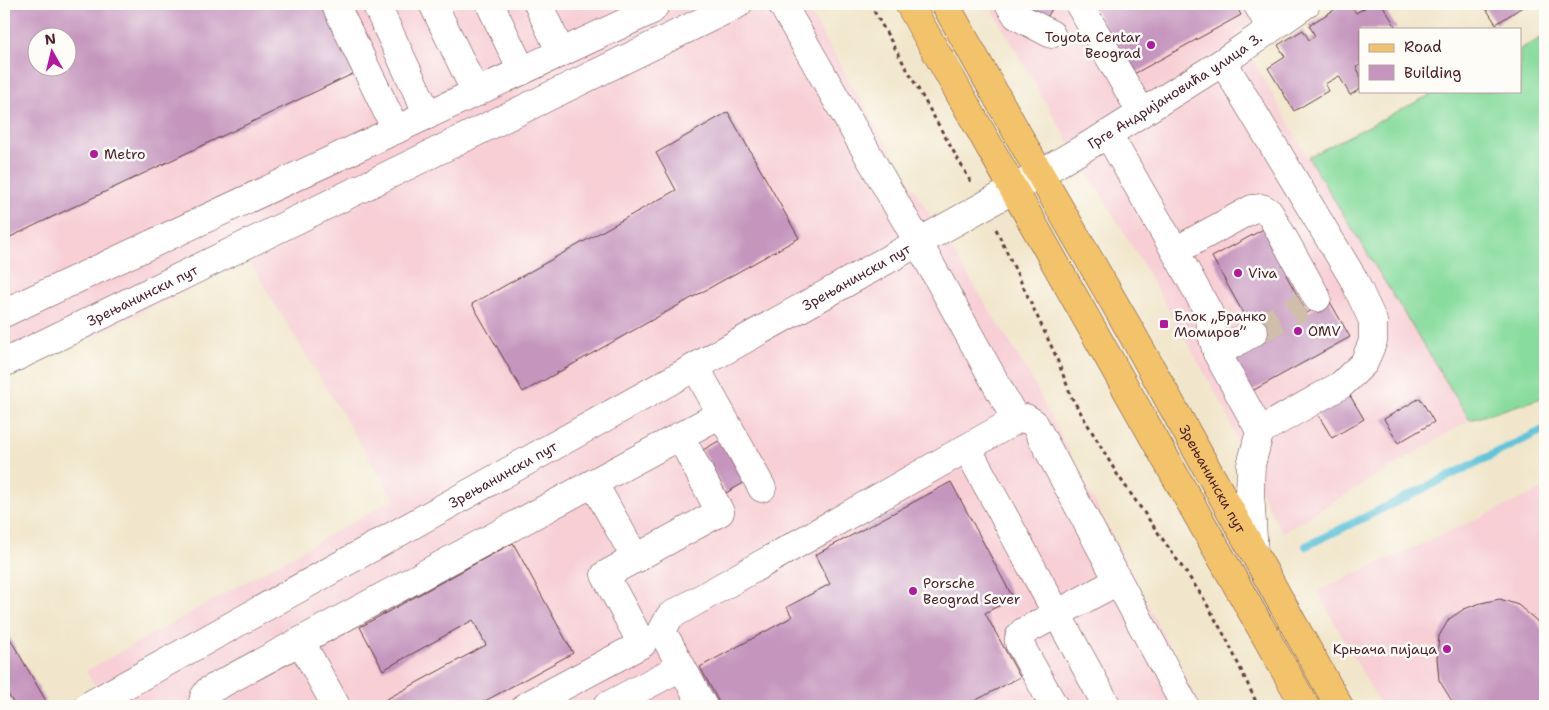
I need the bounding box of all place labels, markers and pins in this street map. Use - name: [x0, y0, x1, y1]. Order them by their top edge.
- place label: Toyota Centar Beograd: [1045, 28, 1141, 62]
- marker: Toyota Centar Beograd: [1145, 39, 1157, 51]
- place label: Metro: [104, 145, 145, 163]
- marker: Metro: [88, 148, 100, 160]
- place label: Viva: [1248, 264, 1278, 282]
- marker: Viva: [1232, 267, 1244, 279]
- place label: Блок „Бранко Момиров”: [1174, 307, 1267, 341]
- marker: Блок „Бранко Момиров”: [1158, 318, 1170, 330]
- place label: OMV: [1308, 322, 1341, 340]
- marker: OMV: [1292, 325, 1304, 337]
- place label: Porsche Beograd Sever: [923, 574, 1021, 608]
- marker: Porsche Beograd Sever: [907, 585, 919, 597]
- place label: Крњача пијаца: [1333, 640, 1437, 658]
- marker: Крњача пијаца: [1441, 643, 1453, 655]

